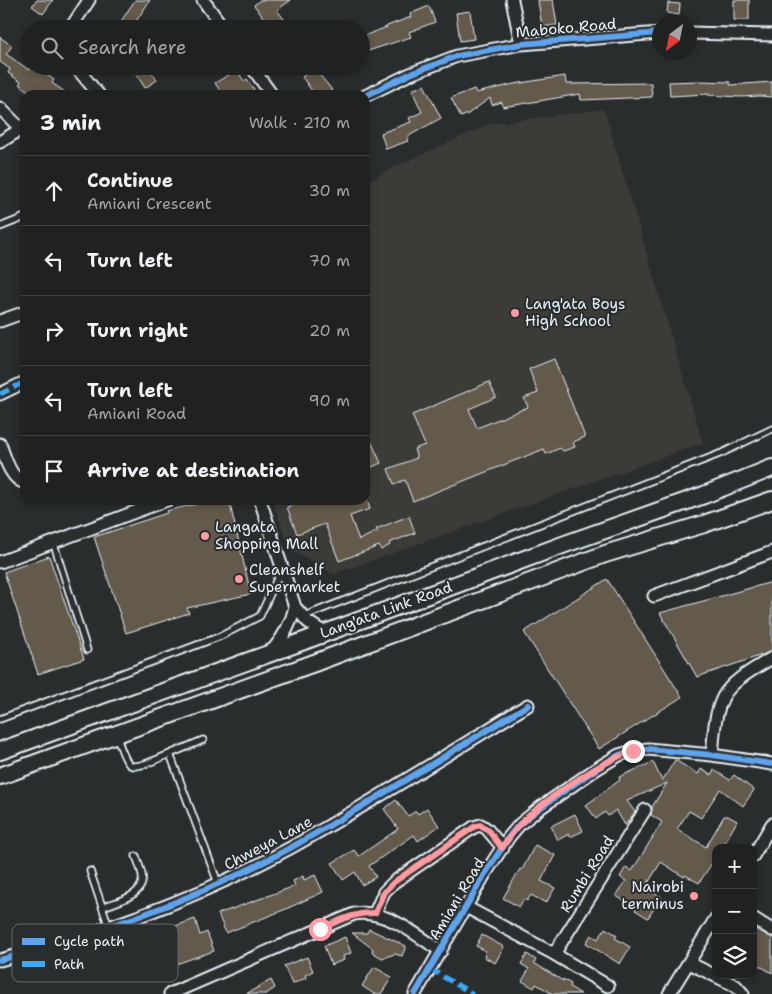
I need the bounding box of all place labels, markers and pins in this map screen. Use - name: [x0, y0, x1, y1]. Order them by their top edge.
- place label: Lang'ata Boys High School: [525, 294, 625, 331]
- marker: Lang'ata Boys High School: [509, 307, 521, 319]
- place label: Langata Shopping Mall: [215, 517, 319, 554]
- marker: Langata Shopping Mall: [199, 530, 211, 542]
- place label: Cleanshelf Supermarket: [249, 560, 340, 597]
- marker: Cleanshelf Supermarket: [233, 573, 245, 585]
- place label: Nairobi terminus: [621, 877, 684, 914]
- marker: Nairobi terminus: [688, 890, 700, 902]

